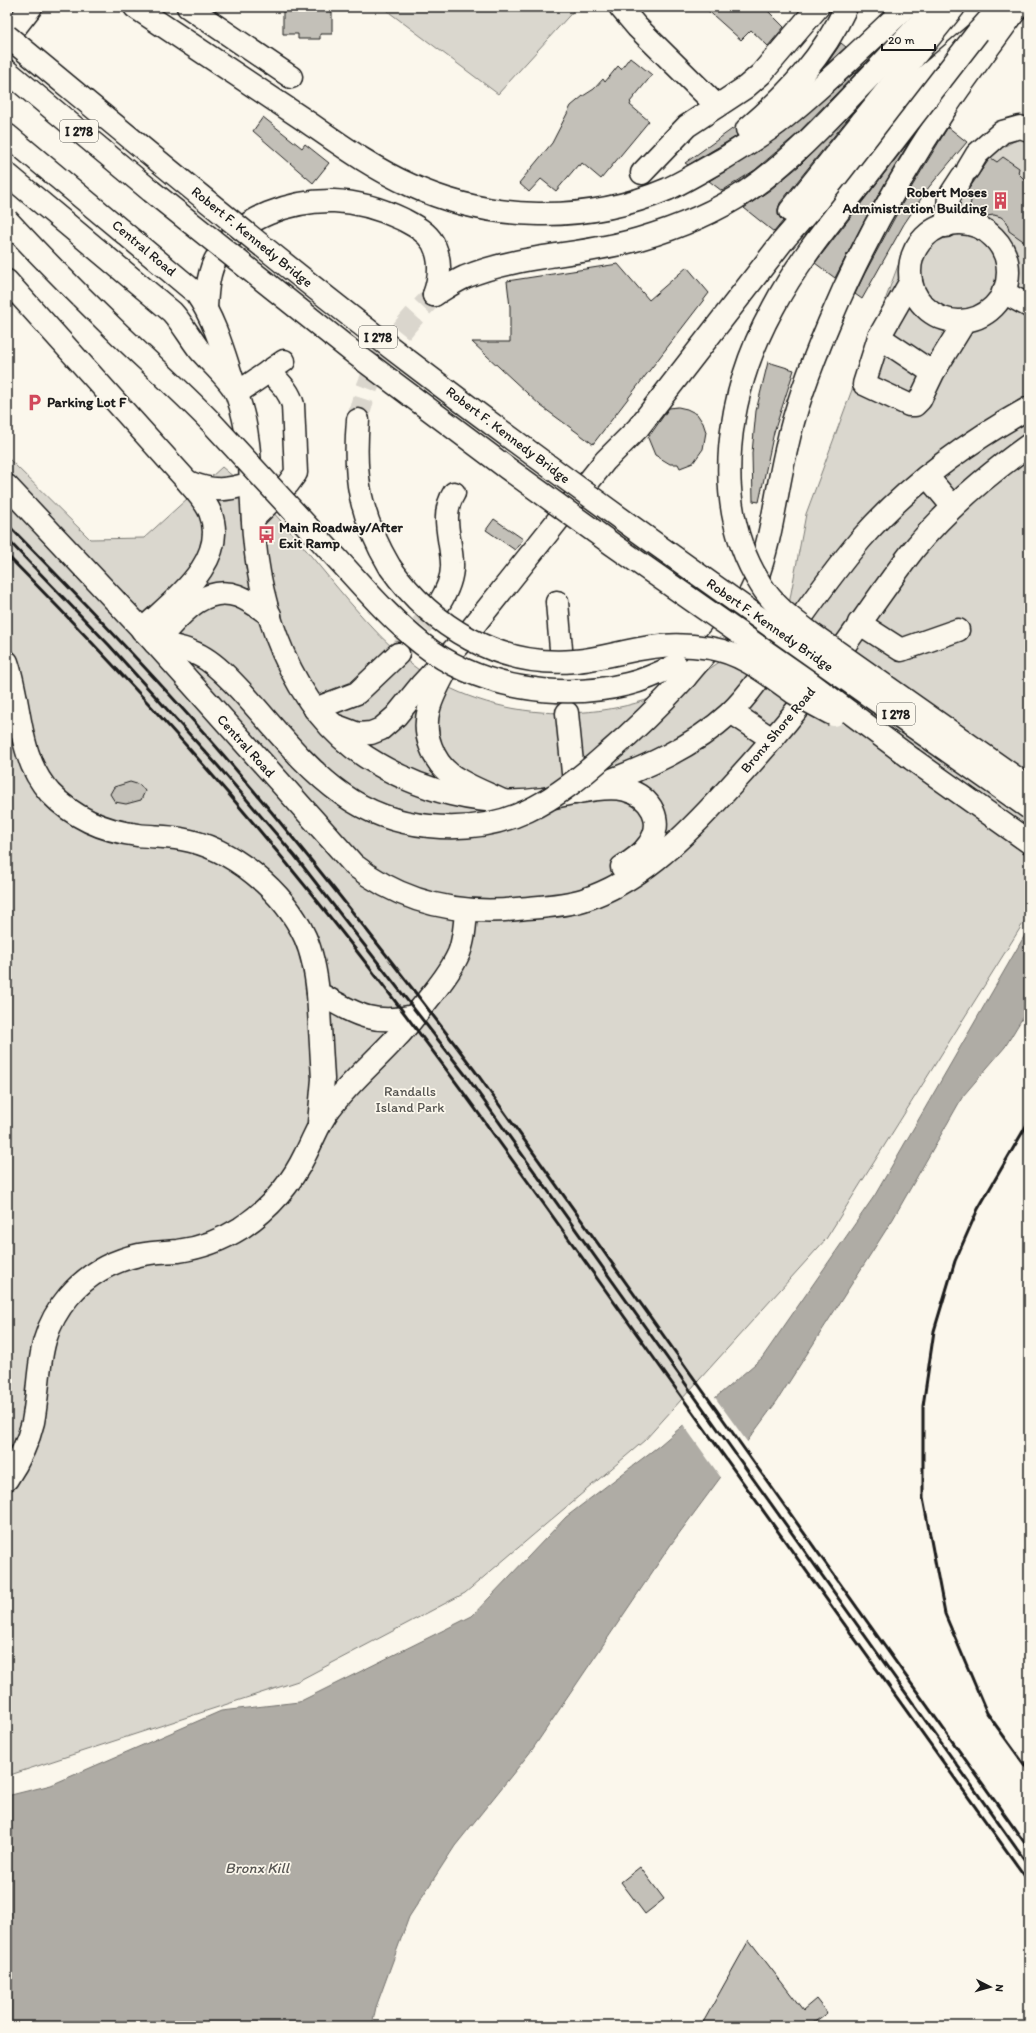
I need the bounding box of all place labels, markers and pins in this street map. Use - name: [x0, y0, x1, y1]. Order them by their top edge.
- place label: Robert Moses Administration Building: [842, 184, 988, 217]
- building icon: Robert Moses Administration Building: [990, 190, 1010, 210]
- parking icon: Parking Lot F: [24, 392, 44, 412]
- place label: Parking Lot F: [47, 394, 127, 411]
- place label: Main Roadway/After Exit Ramp: [279, 519, 403, 552]
- bus stop icon: Main Roadway/After Exit Ramp: [256, 525, 276, 545]

